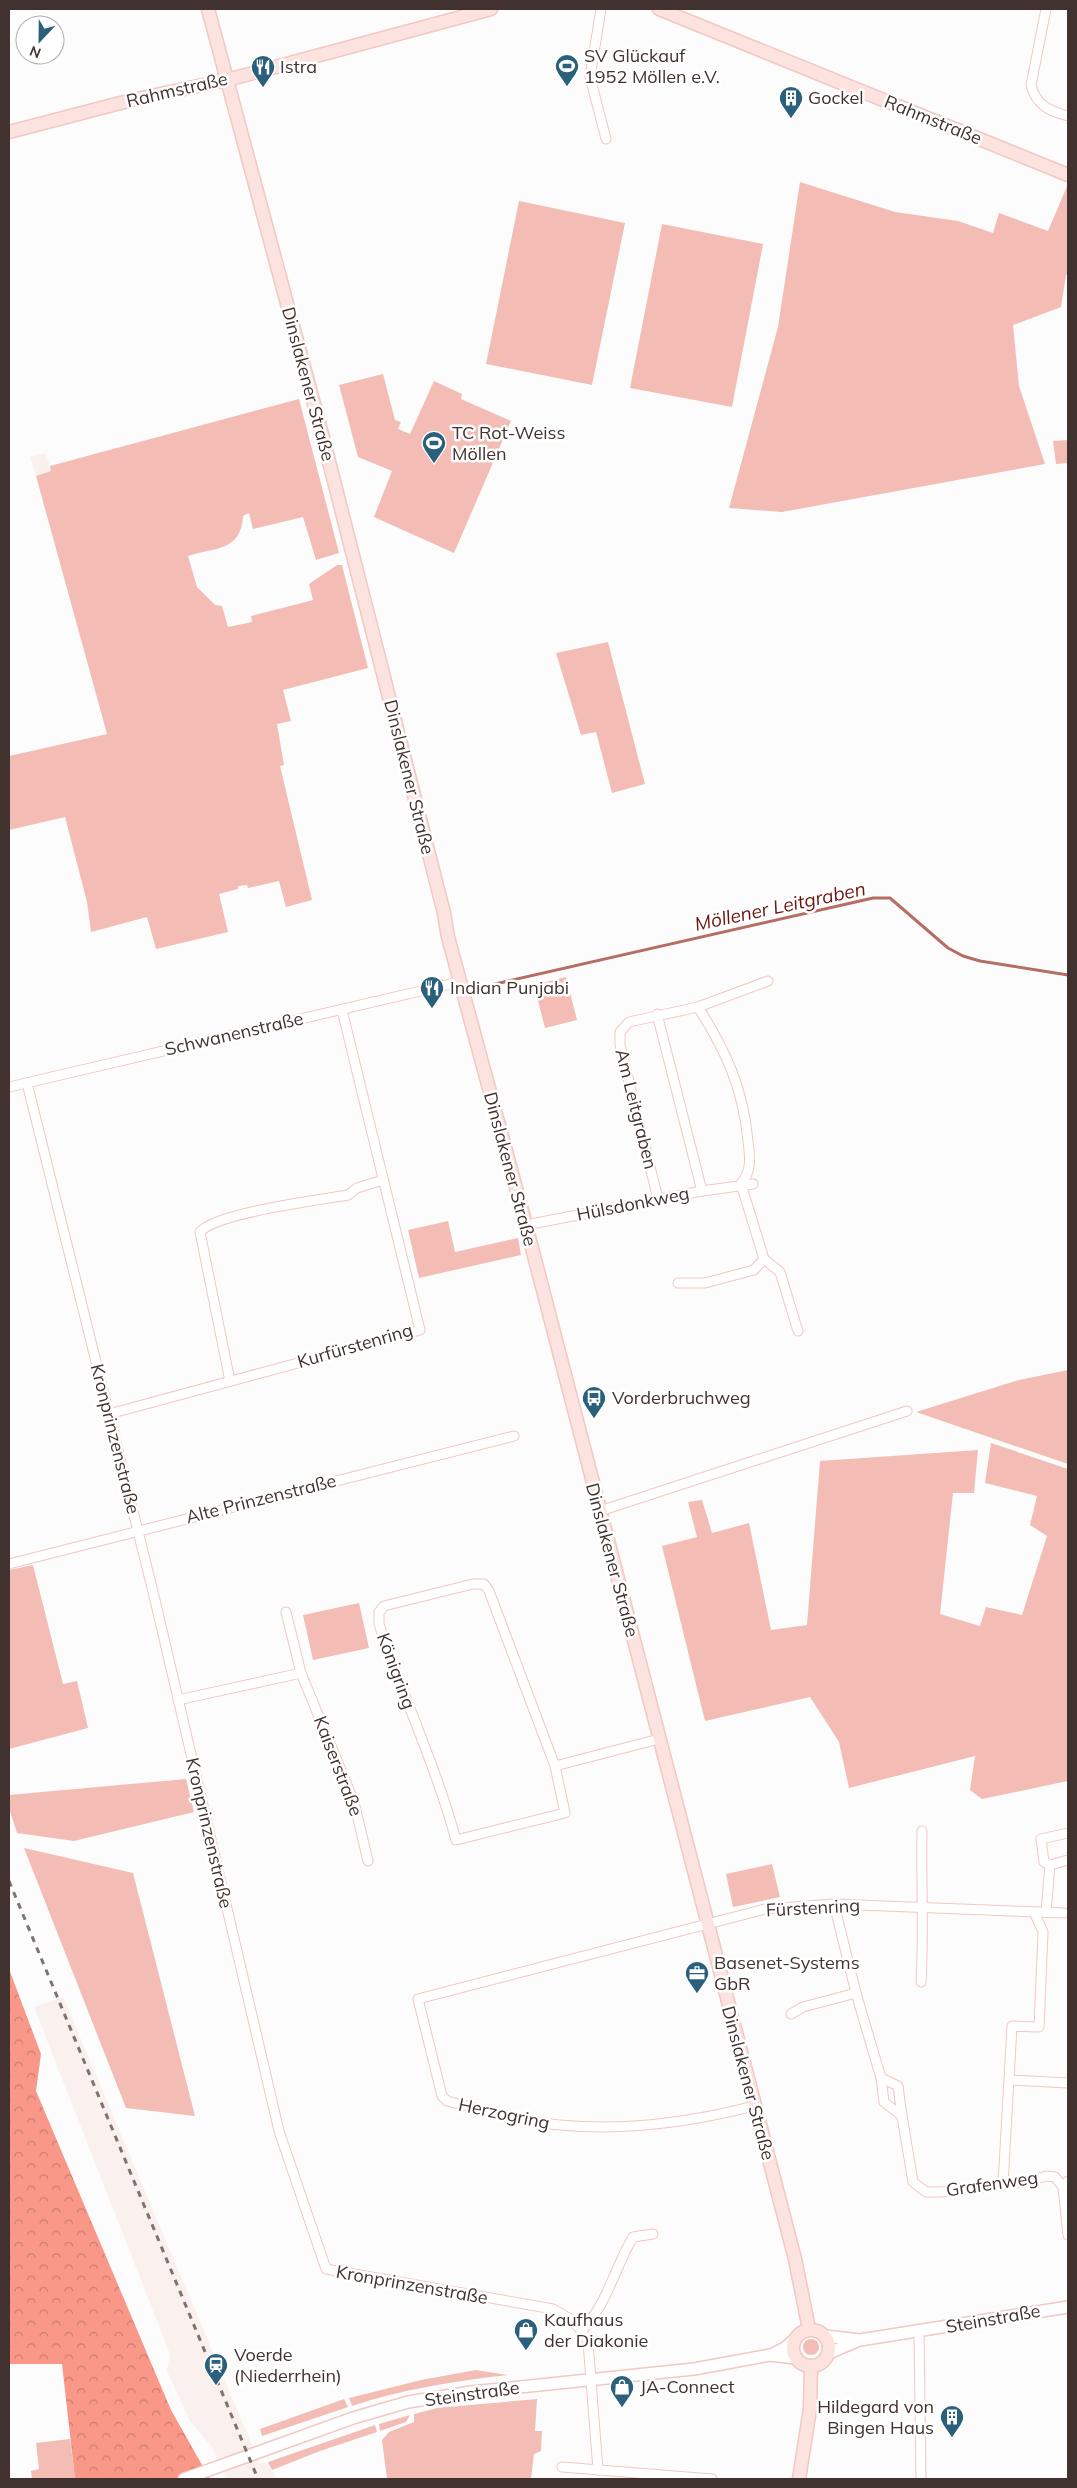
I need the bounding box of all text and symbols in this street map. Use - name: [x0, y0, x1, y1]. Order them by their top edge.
- north arrow: [15, 15, 65, 65]
- text: N: [27, 42, 43, 62]
- place label: SV Glückauf 1952 Möllen e.V.: [584, 44, 720, 88]
- sports icon: SV Glückauf 1952 Möllen e.V.: [554, 53, 580, 87]
- restaurant icon: Istra: [250, 54, 276, 88]
- place label: Istra: [280, 55, 317, 78]
- street label: Rahmstraße: [124, 67, 230, 112]
- building icon: Gockel: [778, 85, 804, 119]
- place label: Gockel: [808, 86, 863, 109]
- street label: Rahmstraße: [881, 90, 985, 150]
- street label: Dinslakener Straße: [277, 304, 340, 463]
- place label: TC Rot-Weiss Möllen: [452, 421, 565, 465]
- sports icon: TC Rot-Weiss Möllen: [421, 430, 447, 464]
- street label: Dinslakener Straße: [379, 697, 440, 857]
- water label: Möllener Leitgraben: [692, 876, 868, 936]
- restaurant icon: Indian Punjabi: [419, 975, 445, 1009]
- place label: Indian Punjabi: [450, 976, 569, 999]
- street label: Schwanenstraße: [162, 1006, 305, 1061]
- street label: Am Leitgraben: [610, 1046, 663, 1171]
- street label: Dinslakener Straße: [479, 1089, 542, 1248]
- street label: Hülsdonkweg: [575, 1181, 691, 1226]
- street label: Kurfürstenring: [294, 1318, 415, 1373]
- street label: Kronprinzenstraße: [86, 1361, 145, 1516]
- bus stop icon: Vorderbruchweg: [581, 1385, 607, 1419]
- place label: Vorderbruchweg: [612, 1386, 751, 1409]
- street label: Alte Prinzenstraße: [183, 1469, 338, 1528]
- street label: Dinslakener Straße: [581, 1480, 644, 1639]
- street label: Königring: [372, 1630, 421, 1712]
- street label: Kaiserstraße: [309, 1713, 368, 1819]
- street label: Kronprinzenstraße: [181, 1755, 238, 1910]
- street label: Fürstenring: [765, 1894, 861, 1921]
- place label: Basenet-Systems GbR: [714, 1951, 860, 1995]
- office icon: Basenet-Systems GbR: [684, 1960, 710, 1994]
- street label: Dinslakener Straße: [717, 2003, 780, 2162]
- street label: Herzogring: [456, 2093, 552, 2134]
- street label: Grafenweg: [944, 2166, 1039, 2201]
- street label: Kronprinzenstraße: [334, 2260, 490, 2309]
- street label: Steinstraße: [944, 2299, 1042, 2338]
- place label: Kaufhaus der Diakonie: [544, 2308, 648, 2352]
- shop icon: Kaufhaus der Diakonie: [513, 2317, 539, 2351]
- place label: Voerde (Niederrhein): [234, 2343, 342, 2387]
- station icon: Voerde (Niederrhein): [203, 2352, 229, 2386]
- shop icon: JA-Connect: [609, 2374, 635, 2408]
- street label: Steinstraße: [423, 2375, 521, 2412]
- place label: JA-Connect: [640, 2375, 735, 2398]
- place label: Hildegard von Bingen Haus: [817, 2395, 934, 2439]
- building icon: Hildegard von Bingen Haus: [939, 2404, 965, 2438]

